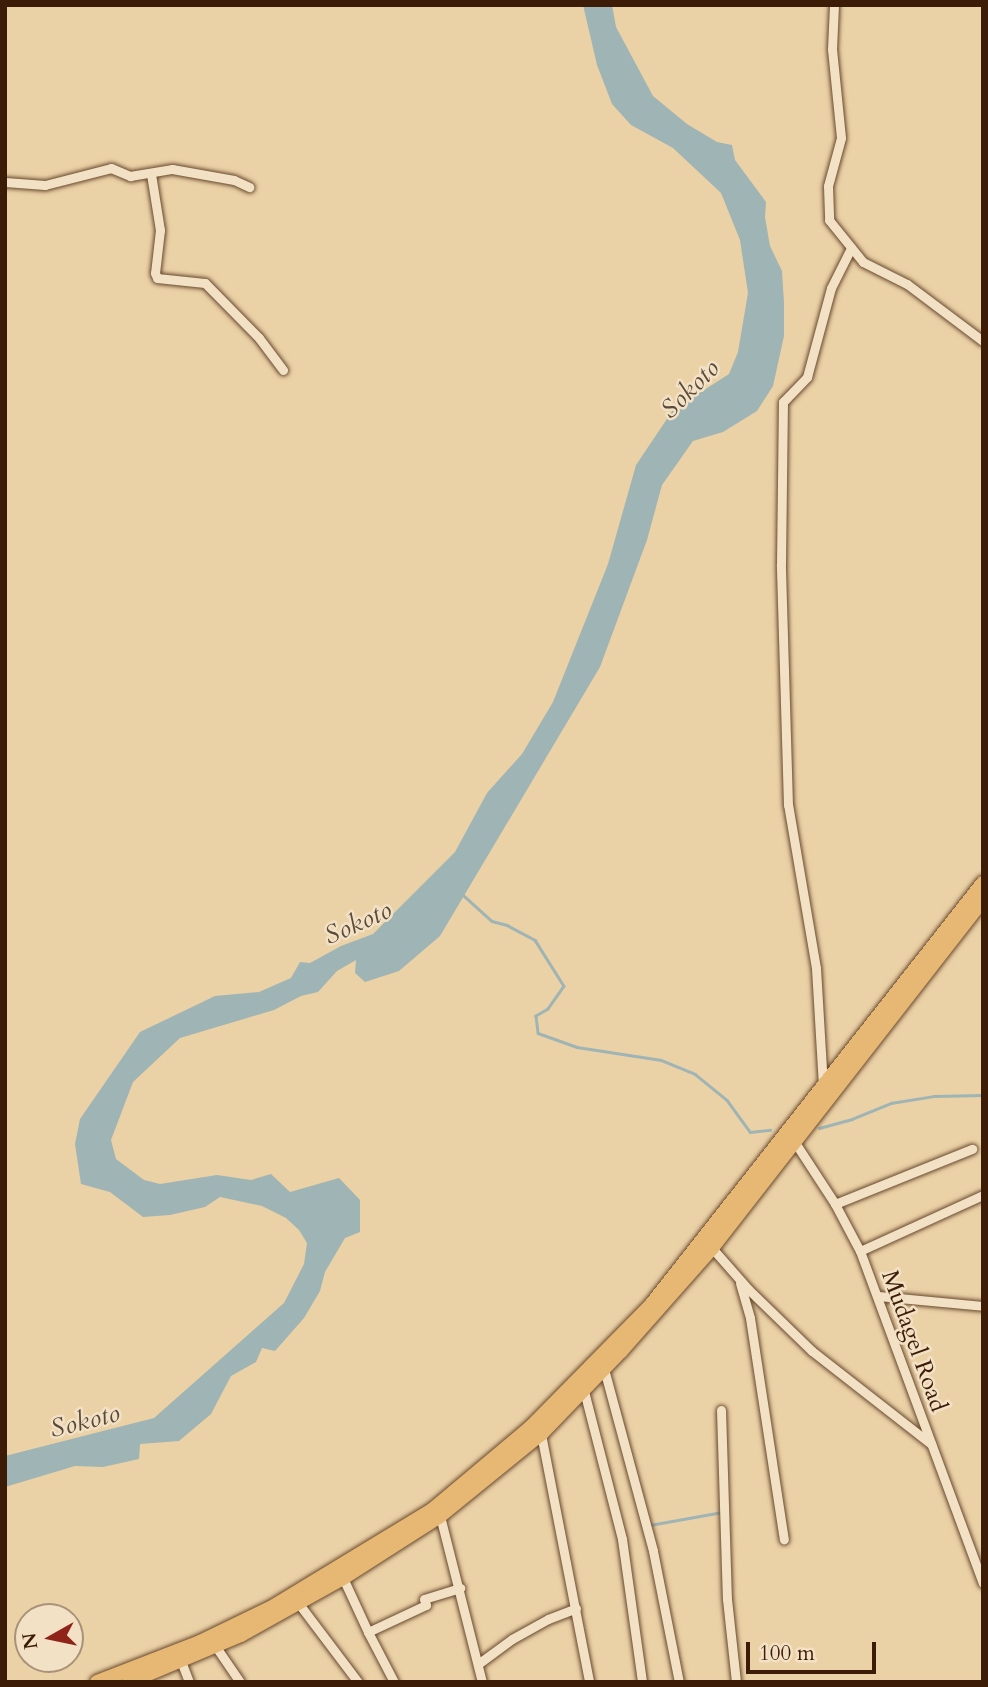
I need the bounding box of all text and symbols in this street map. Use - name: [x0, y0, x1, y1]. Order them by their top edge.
- water label: Sokoto: [654, 353, 726, 425]
- water label: Sokoto: [319, 894, 397, 952]
- street label: Mudagel Road: [875, 1266, 953, 1416]
- water label: Sokoto: [47, 1397, 123, 1445]
- north arrow: [14, 1603, 84, 1673]
- scale bar: [750, 1628, 880, 1672]
- text: N: [16, 1631, 44, 1651]
- text: 100 m: [759, 1639, 815, 1668]

